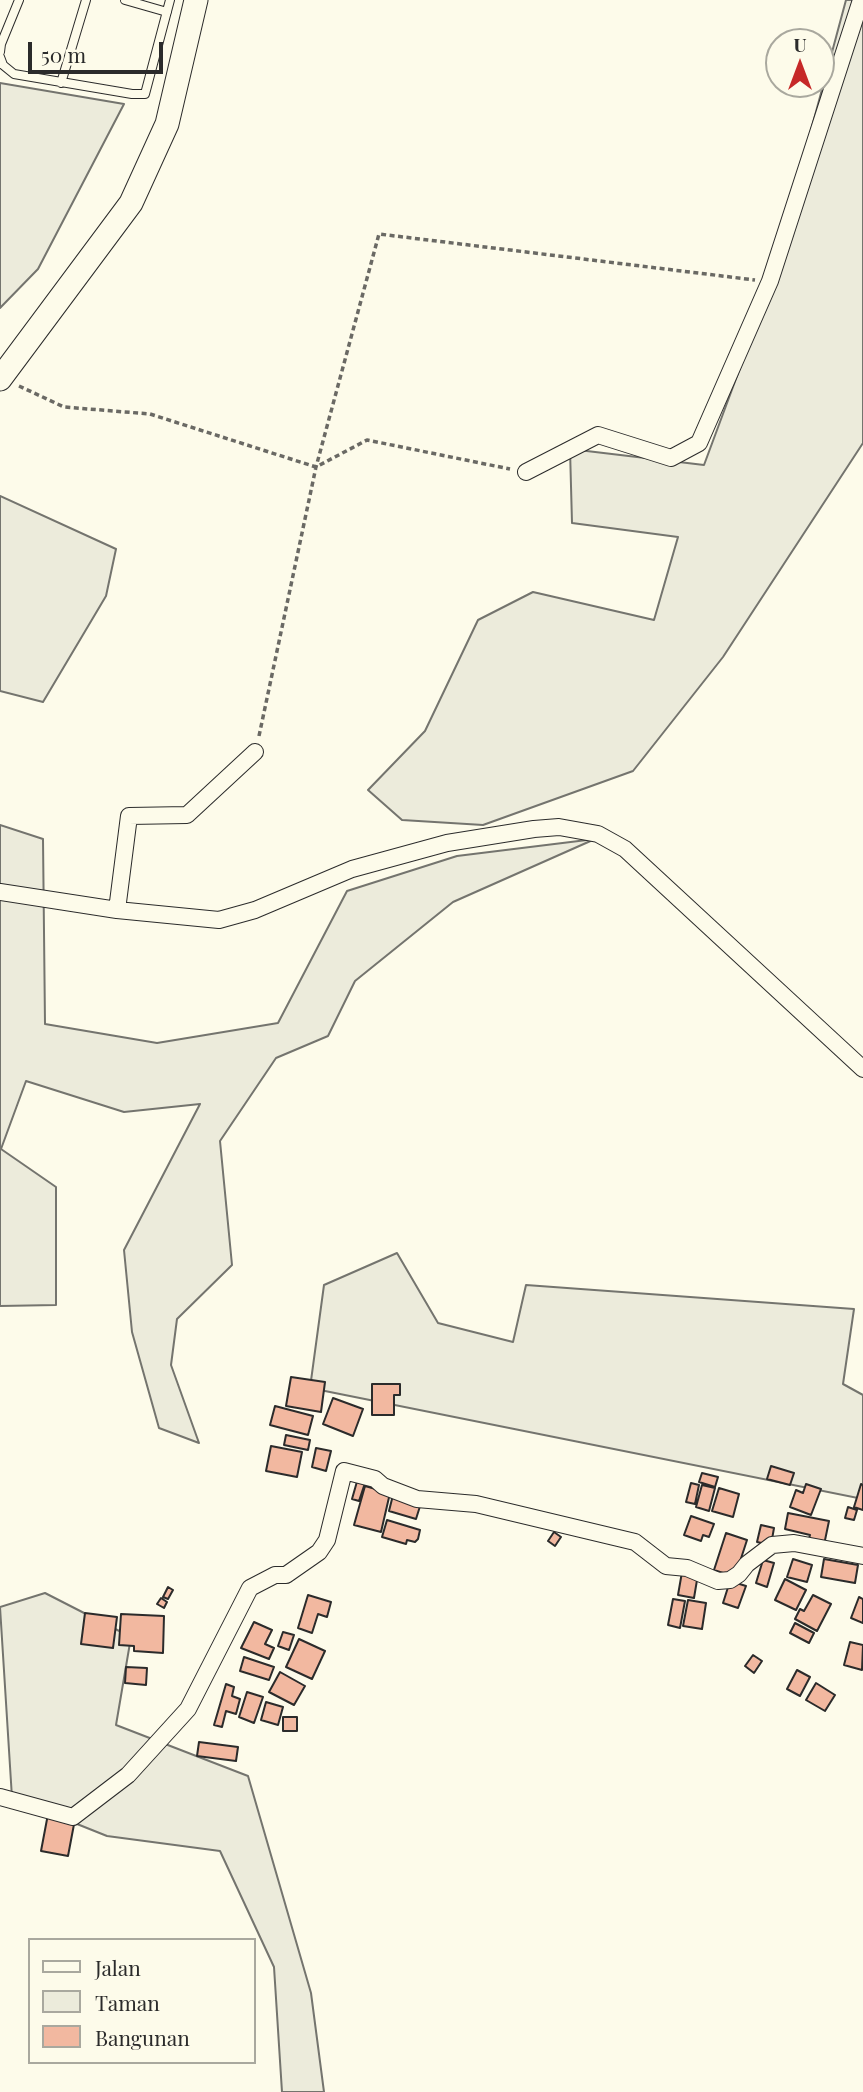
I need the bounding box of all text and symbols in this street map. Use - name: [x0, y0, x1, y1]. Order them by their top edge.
- scale bar: [32, 28, 166, 72]
- north arrow: [765, 28, 835, 98]
- text: U: [793, 31, 807, 57]
- text: 50 m: [41, 40, 86, 68]
- legend: [28, 1938, 256, 2064]
- text: Jalan: [95, 1953, 141, 1981]
- text: Taman: [95, 1988, 160, 2016]
- text: Bangunan: [95, 2023, 190, 2051]

